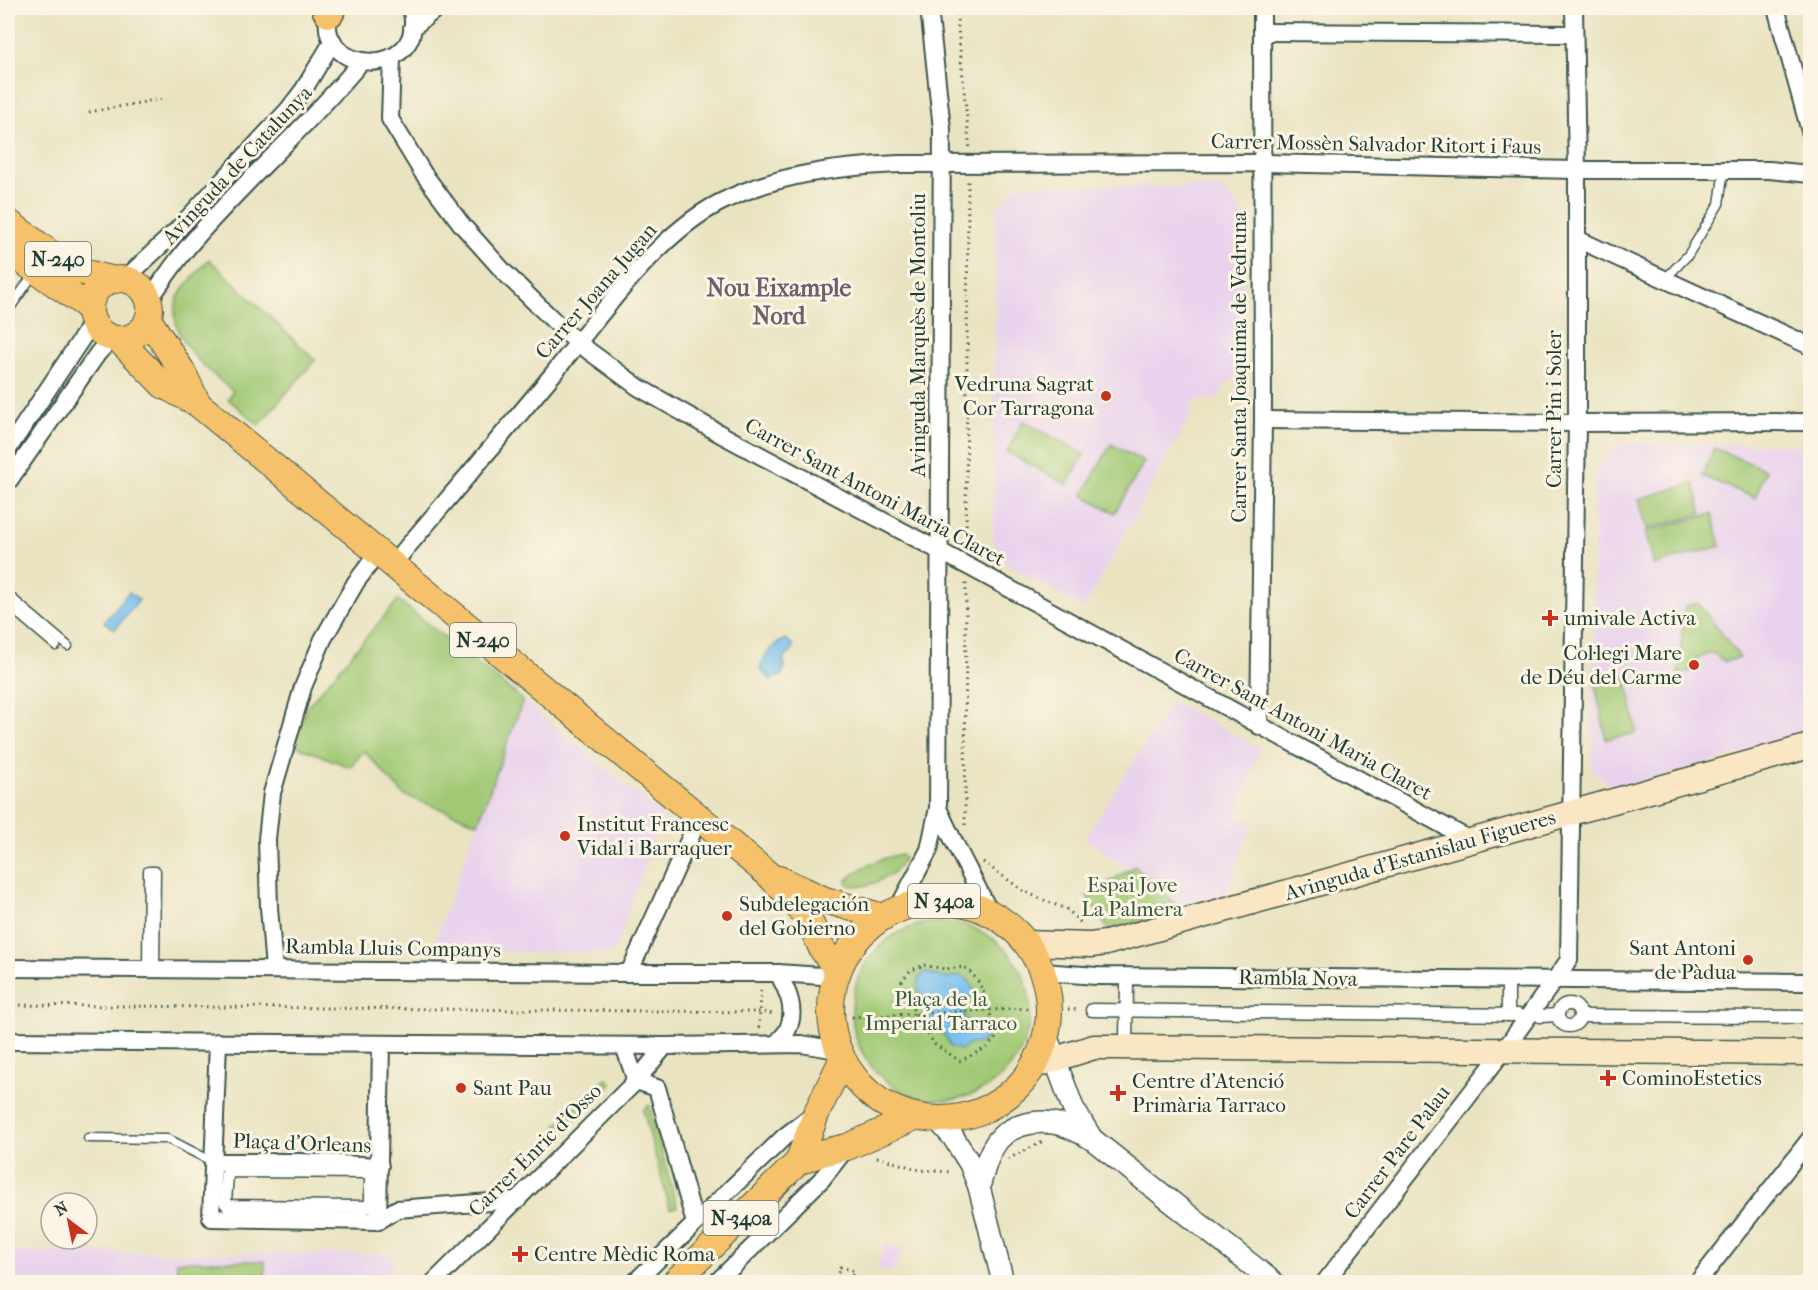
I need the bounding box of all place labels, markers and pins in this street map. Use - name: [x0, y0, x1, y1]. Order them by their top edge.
- place label: Vedruna Sagrat Cor Tarragona: [953, 372, 1095, 420]
- marker: Vedruna Sagrat Cor Tarragona: [1099, 389, 1113, 403]
- place label: umivale Activa: [1563, 606, 1696, 630]
- marker: umivale Activa: [1541, 609, 1559, 627]
- place label: Col·legi Mare de Déu del Carme: [1520, 641, 1682, 689]
- marker: Col·legi Mare de Déu del Carme: [1687, 658, 1701, 672]
- place label: Institut Francesc Vidal i Barraquer: [576, 812, 732, 860]
- marker: Institut Francesc Vidal i Barraquer: [558, 829, 572, 843]
- place label: Subdelegación del Gobierno: [739, 892, 869, 940]
- marker: Subdelegación del Gobierno: [720, 909, 734, 923]
- place label: Sant Antoni de Pàdua: [1629, 936, 1736, 984]
- marker: Sant Antoni de Pàdua: [1741, 953, 1755, 967]
- place label: CominoEstetics: [1622, 1066, 1762, 1090]
- place label: Centre d'Atenció Primària Tarraco: [1132, 1069, 1286, 1117]
- marker: CominoEstetics: [1599, 1069, 1617, 1087]
- place label: Sant Pau: [473, 1076, 552, 1100]
- marker: Sant Pau: [454, 1081, 468, 1095]
- marker: Centre d'Atenció Primària Tarraco: [1109, 1084, 1127, 1102]
- place label: Centre Mèdic Roma: [534, 1242, 715, 1266]
- marker: Centre Mèdic Roma: [511, 1245, 529, 1263]

